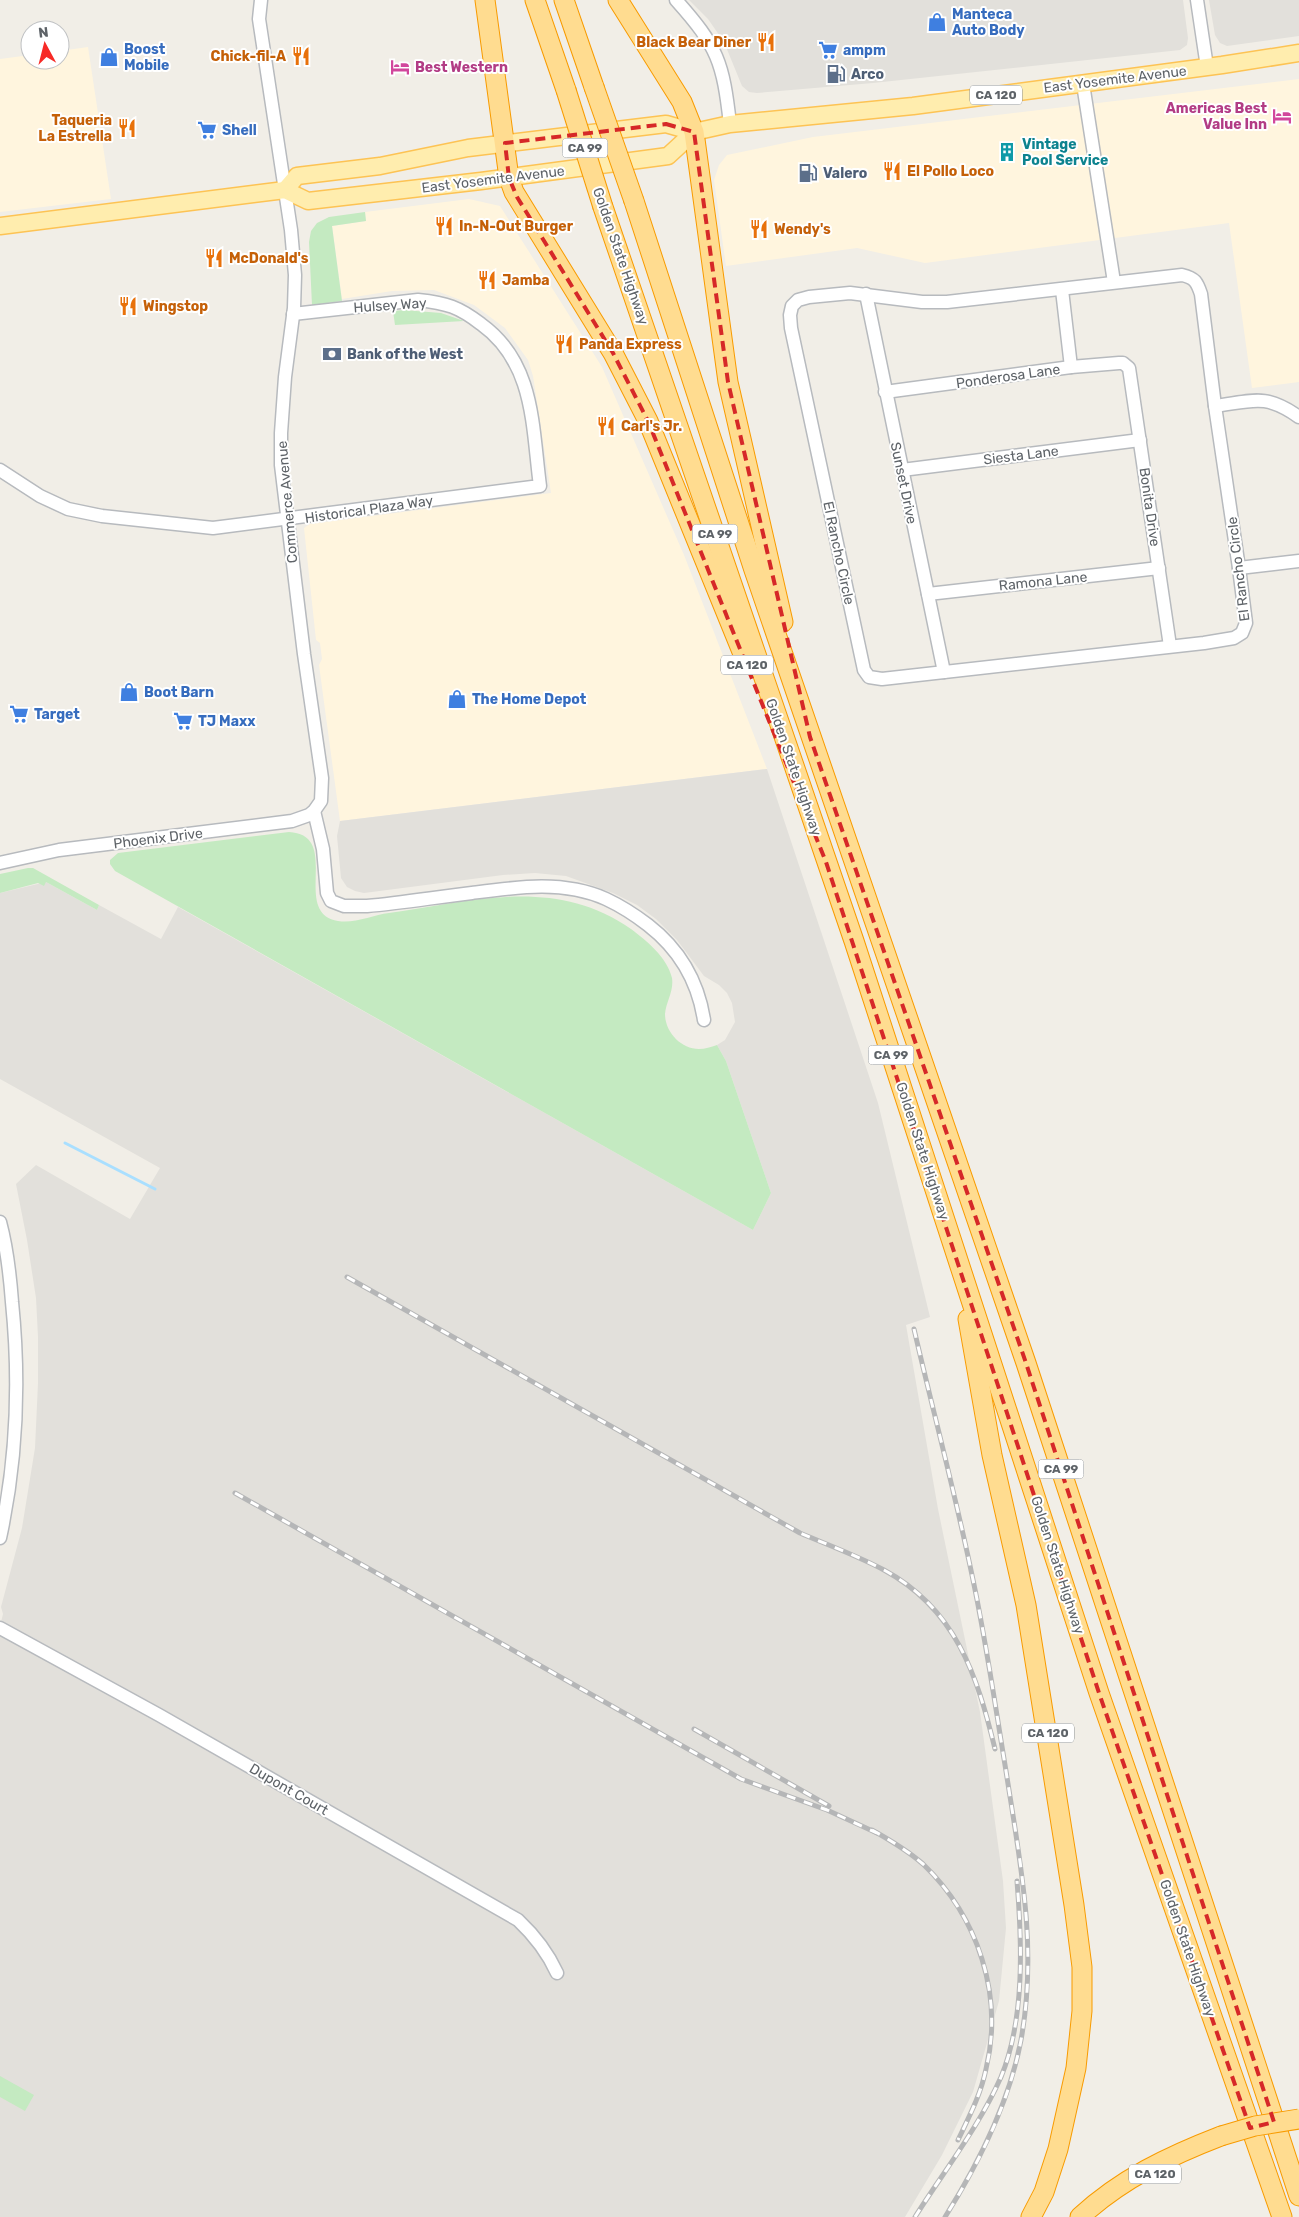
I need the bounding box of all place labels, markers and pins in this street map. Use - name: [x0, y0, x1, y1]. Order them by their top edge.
- place label: Manteca Auto Body: [952, 6, 1025, 39]
- shop icon: Manteca Auto Body: [926, 11, 948, 33]
- restaurant icon: Black Bear Diner: [755, 31, 777, 53]
- place label: Black Bear Diner: [636, 34, 752, 51]
- supermarket icon: ampm: [817, 39, 839, 61]
- place label: Boost Mobile: [124, 41, 169, 74]
- place label: ampm: [843, 42, 886, 59]
- restaurant icon: Chick-fil-A: [290, 45, 312, 67]
- shop icon: Boost Mobile: [98, 46, 120, 68]
- place label: Chick-fil-A: [211, 48, 286, 65]
- hotel icon: Best Western: [389, 56, 411, 78]
- place label: Best Western: [415, 59, 508, 76]
- fuel station icon: Arco: [825, 63, 847, 85]
- place label: Arco: [851, 66, 884, 83]
- place label: Americas Best Value Inn: [1166, 100, 1267, 133]
- hotel icon: Americas Best Value Inn: [1271, 105, 1293, 127]
- place label: Taqueria La Estrella: [38, 112, 112, 145]
- restaurant icon: Taqueria La Estrella: [116, 117, 138, 139]
- supermarket icon: Shell: [196, 119, 218, 141]
- place label: Shell: [222, 122, 257, 139]
- place label: Vintage Pool Service: [1022, 136, 1108, 169]
- building icon: Vintage Pool Service: [996, 141, 1018, 163]
- restaurant icon: El Pollo Loco: [881, 160, 903, 182]
- fuel station icon: Valero: [797, 162, 819, 184]
- place label: El Pollo Loco: [907, 163, 994, 180]
- place label: Valero: [823, 165, 867, 182]
- restaurant icon: In-N-Out Burger: [433, 215, 455, 237]
- place label: In-N-Out Burger: [459, 218, 574, 235]
- restaurant icon: Wendy's: [748, 218, 770, 240]
- place label: Wendy's: [774, 221, 831, 238]
- restaurant icon: McDonald's: [203, 247, 225, 269]
- place label: McDonald's: [229, 250, 309, 267]
- restaurant icon: Jamba: [476, 269, 498, 291]
- place label: Jamba: [502, 272, 550, 289]
- restaurant icon: Wingstop: [117, 295, 139, 317]
- place label: Wingstop: [143, 298, 208, 315]
- restaurant icon: Panda Express: [553, 333, 575, 355]
- place label: Panda Express: [579, 336, 682, 353]
- bank icon: Bank of the West: [321, 343, 343, 365]
- place label: Bank of the West: [347, 346, 464, 363]
- restaurant icon: Carl's Jr.: [595, 415, 617, 437]
- place label: Carl's Jr.: [621, 418, 682, 435]
- shop icon: Boot Barn: [118, 681, 140, 703]
- place label: Boot Barn: [144, 684, 214, 701]
- shop icon: The Home Depot: [446, 688, 468, 710]
- place label: The Home Depot: [472, 691, 587, 708]
- supermarket icon: Target: [8, 703, 30, 725]
- place label: Target: [34, 706, 80, 723]
- supermarket icon: TJ Maxx: [172, 710, 194, 732]
- place label: TJ Maxx: [198, 713, 256, 730]

